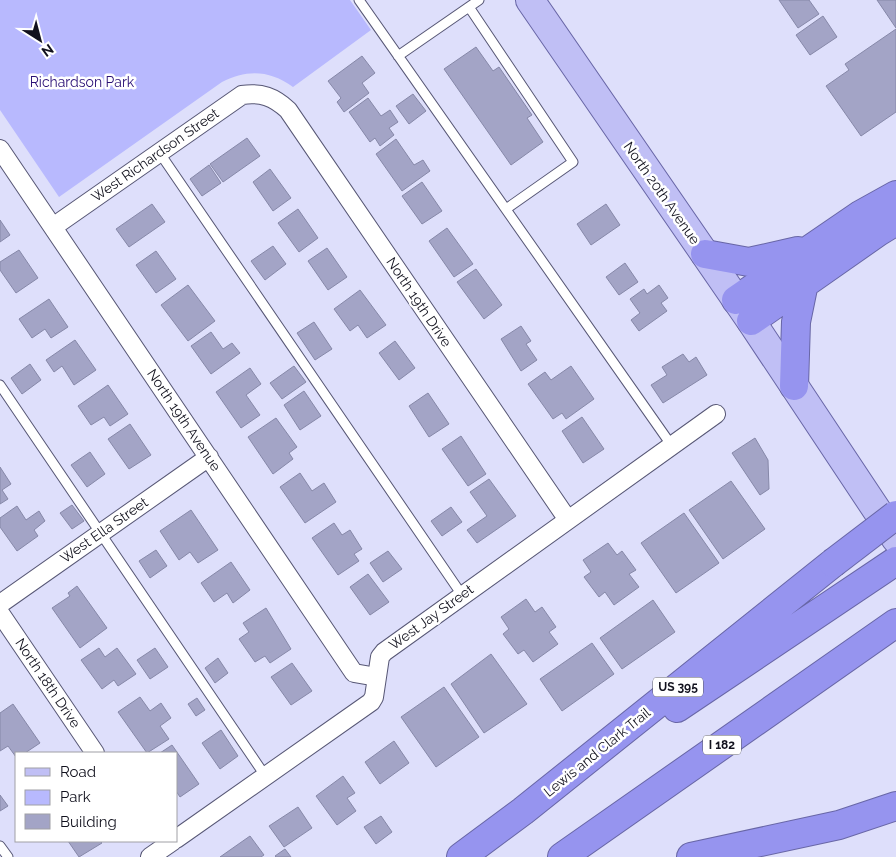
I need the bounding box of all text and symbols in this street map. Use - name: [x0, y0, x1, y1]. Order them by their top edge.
- north arrow: [15, 15, 65, 65]
- text: N: [39, 41, 57, 60]
- park label: Richardson Park: [30, 74, 135, 90]
- street label: West Richardson Street: [88, 105, 222, 205]
- street label: North 20th Avenue: [621, 139, 703, 247]
- street label: North 19th Drive: [383, 254, 455, 350]
- street label: North 19th Avenue: [144, 366, 224, 474]
- street label: West Ella Street: [57, 494, 151, 566]
- street label: West Jay Street: [386, 581, 476, 653]
- street label: North 18th Drive: [12, 635, 84, 731]
- road number: US 395: [653, 678, 703, 696]
- street label: Lewis and Clark Trail: [541, 704, 653, 800]
- road number: I 182: [703, 736, 741, 754]
- legend: [15, 752, 178, 842]
- text: Road: [60, 763, 96, 781]
- text: Park: [60, 788, 91, 806]
- text: Building: [60, 813, 117, 831]

